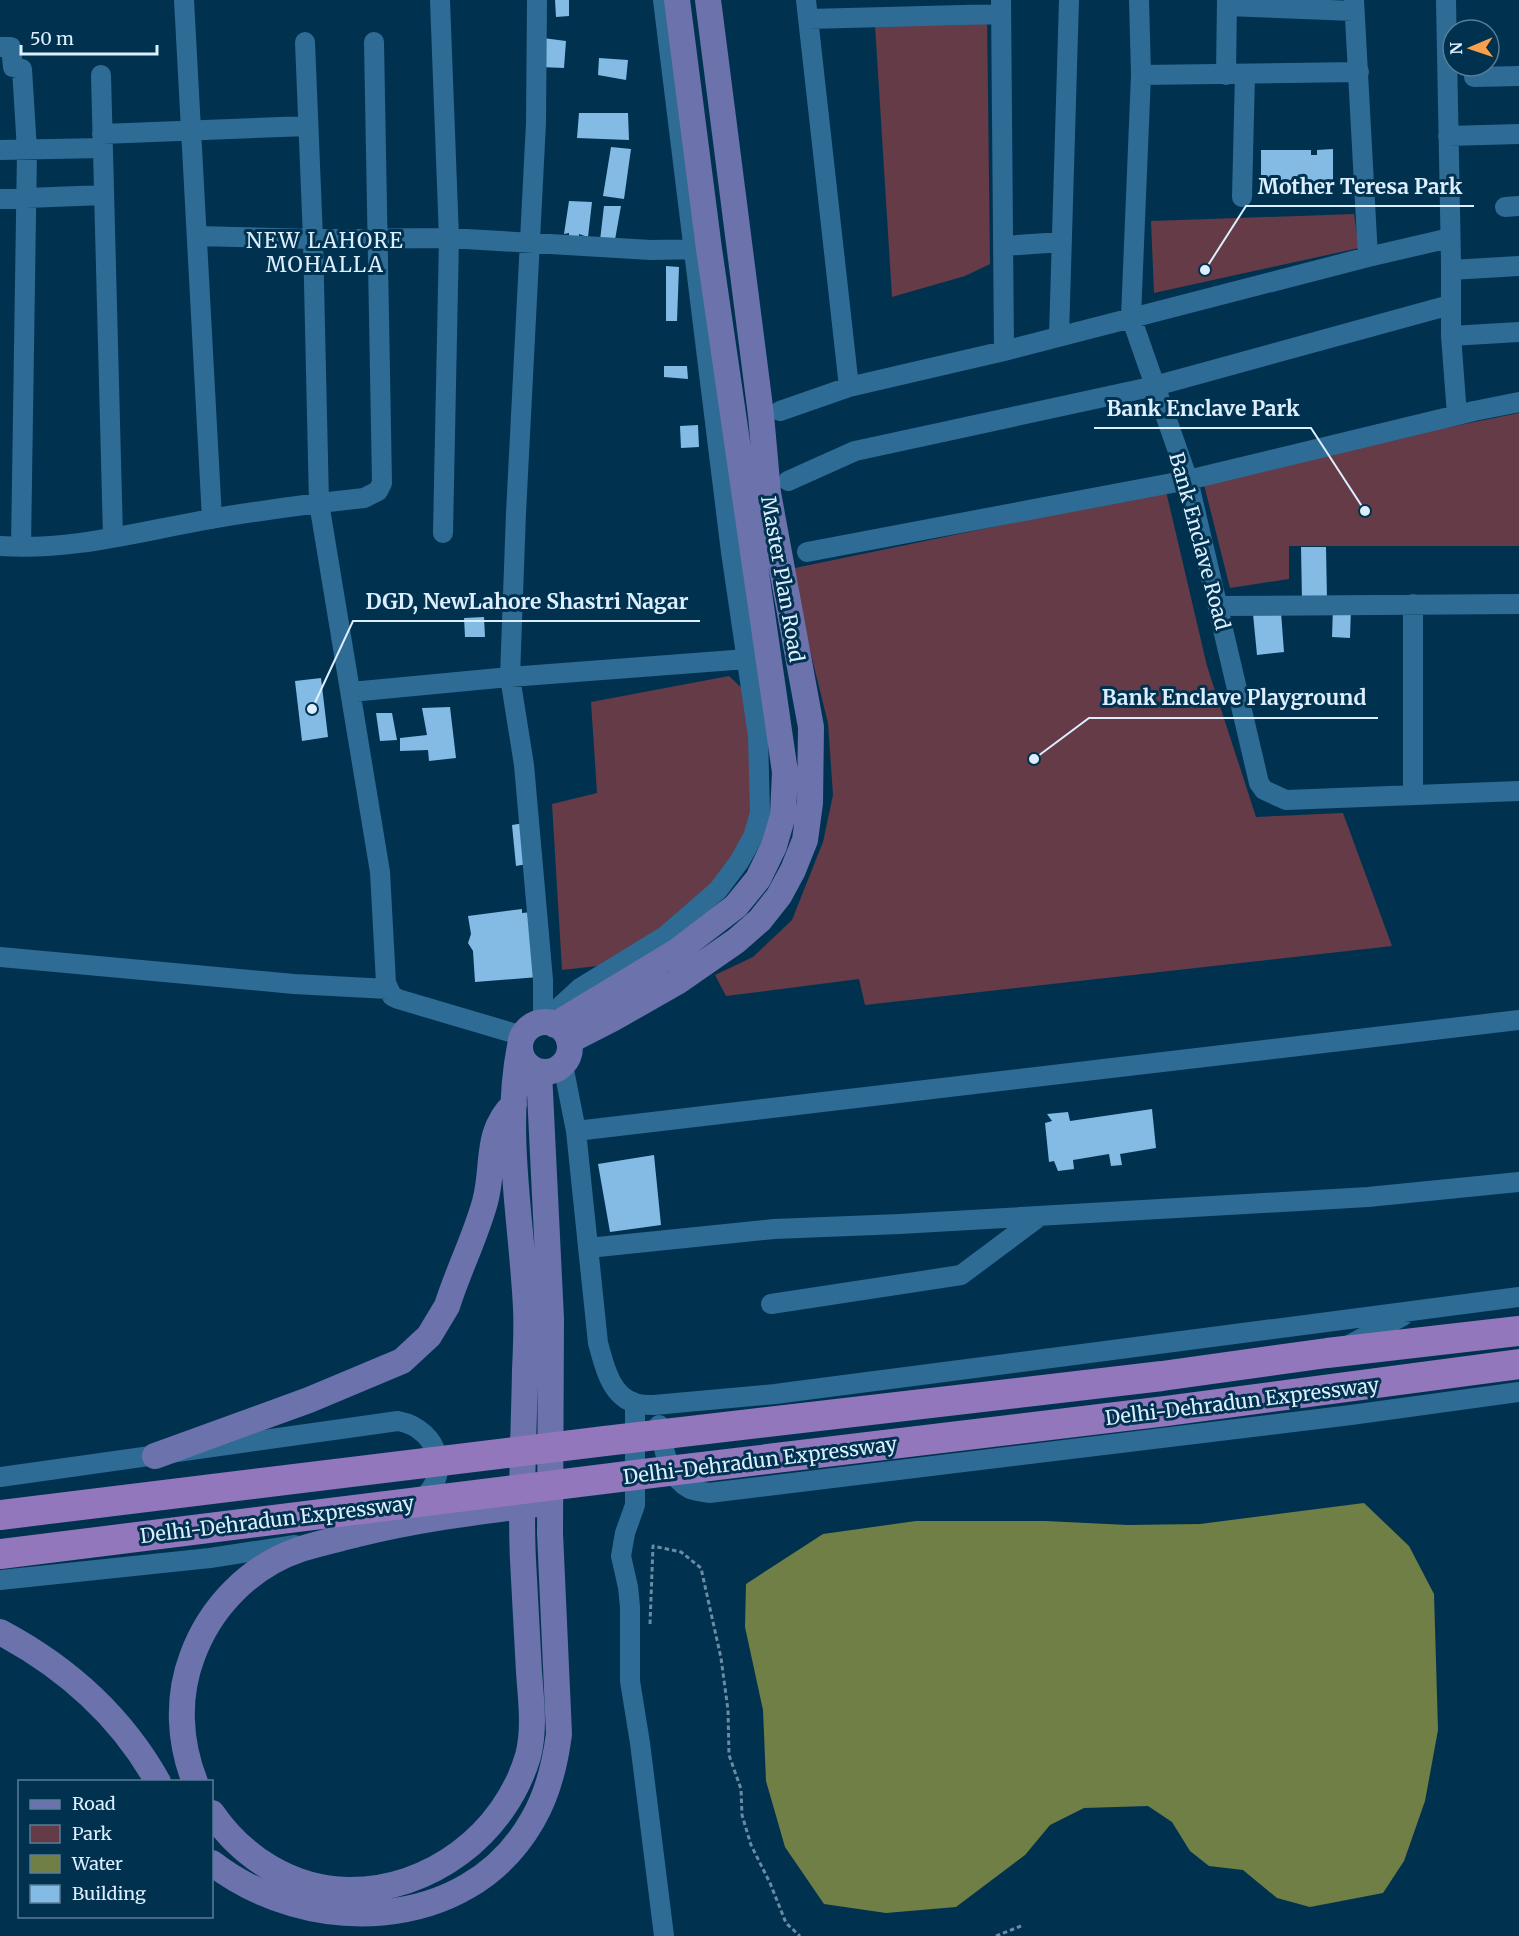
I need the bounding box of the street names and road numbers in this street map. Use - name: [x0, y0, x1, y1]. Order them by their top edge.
- street label: Bank Enclave Road: [1164, 450, 1236, 632]
- street label: Master Plan Road: [756, 494, 810, 664]
- street label: Delhi-Dehradun Expressway: [1104, 1372, 1381, 1430]
- street label: Delhi-Dehradun Expressway: [622, 1431, 899, 1489]
- street label: Delhi-Dehradun Expressway: [139, 1490, 416, 1548]

